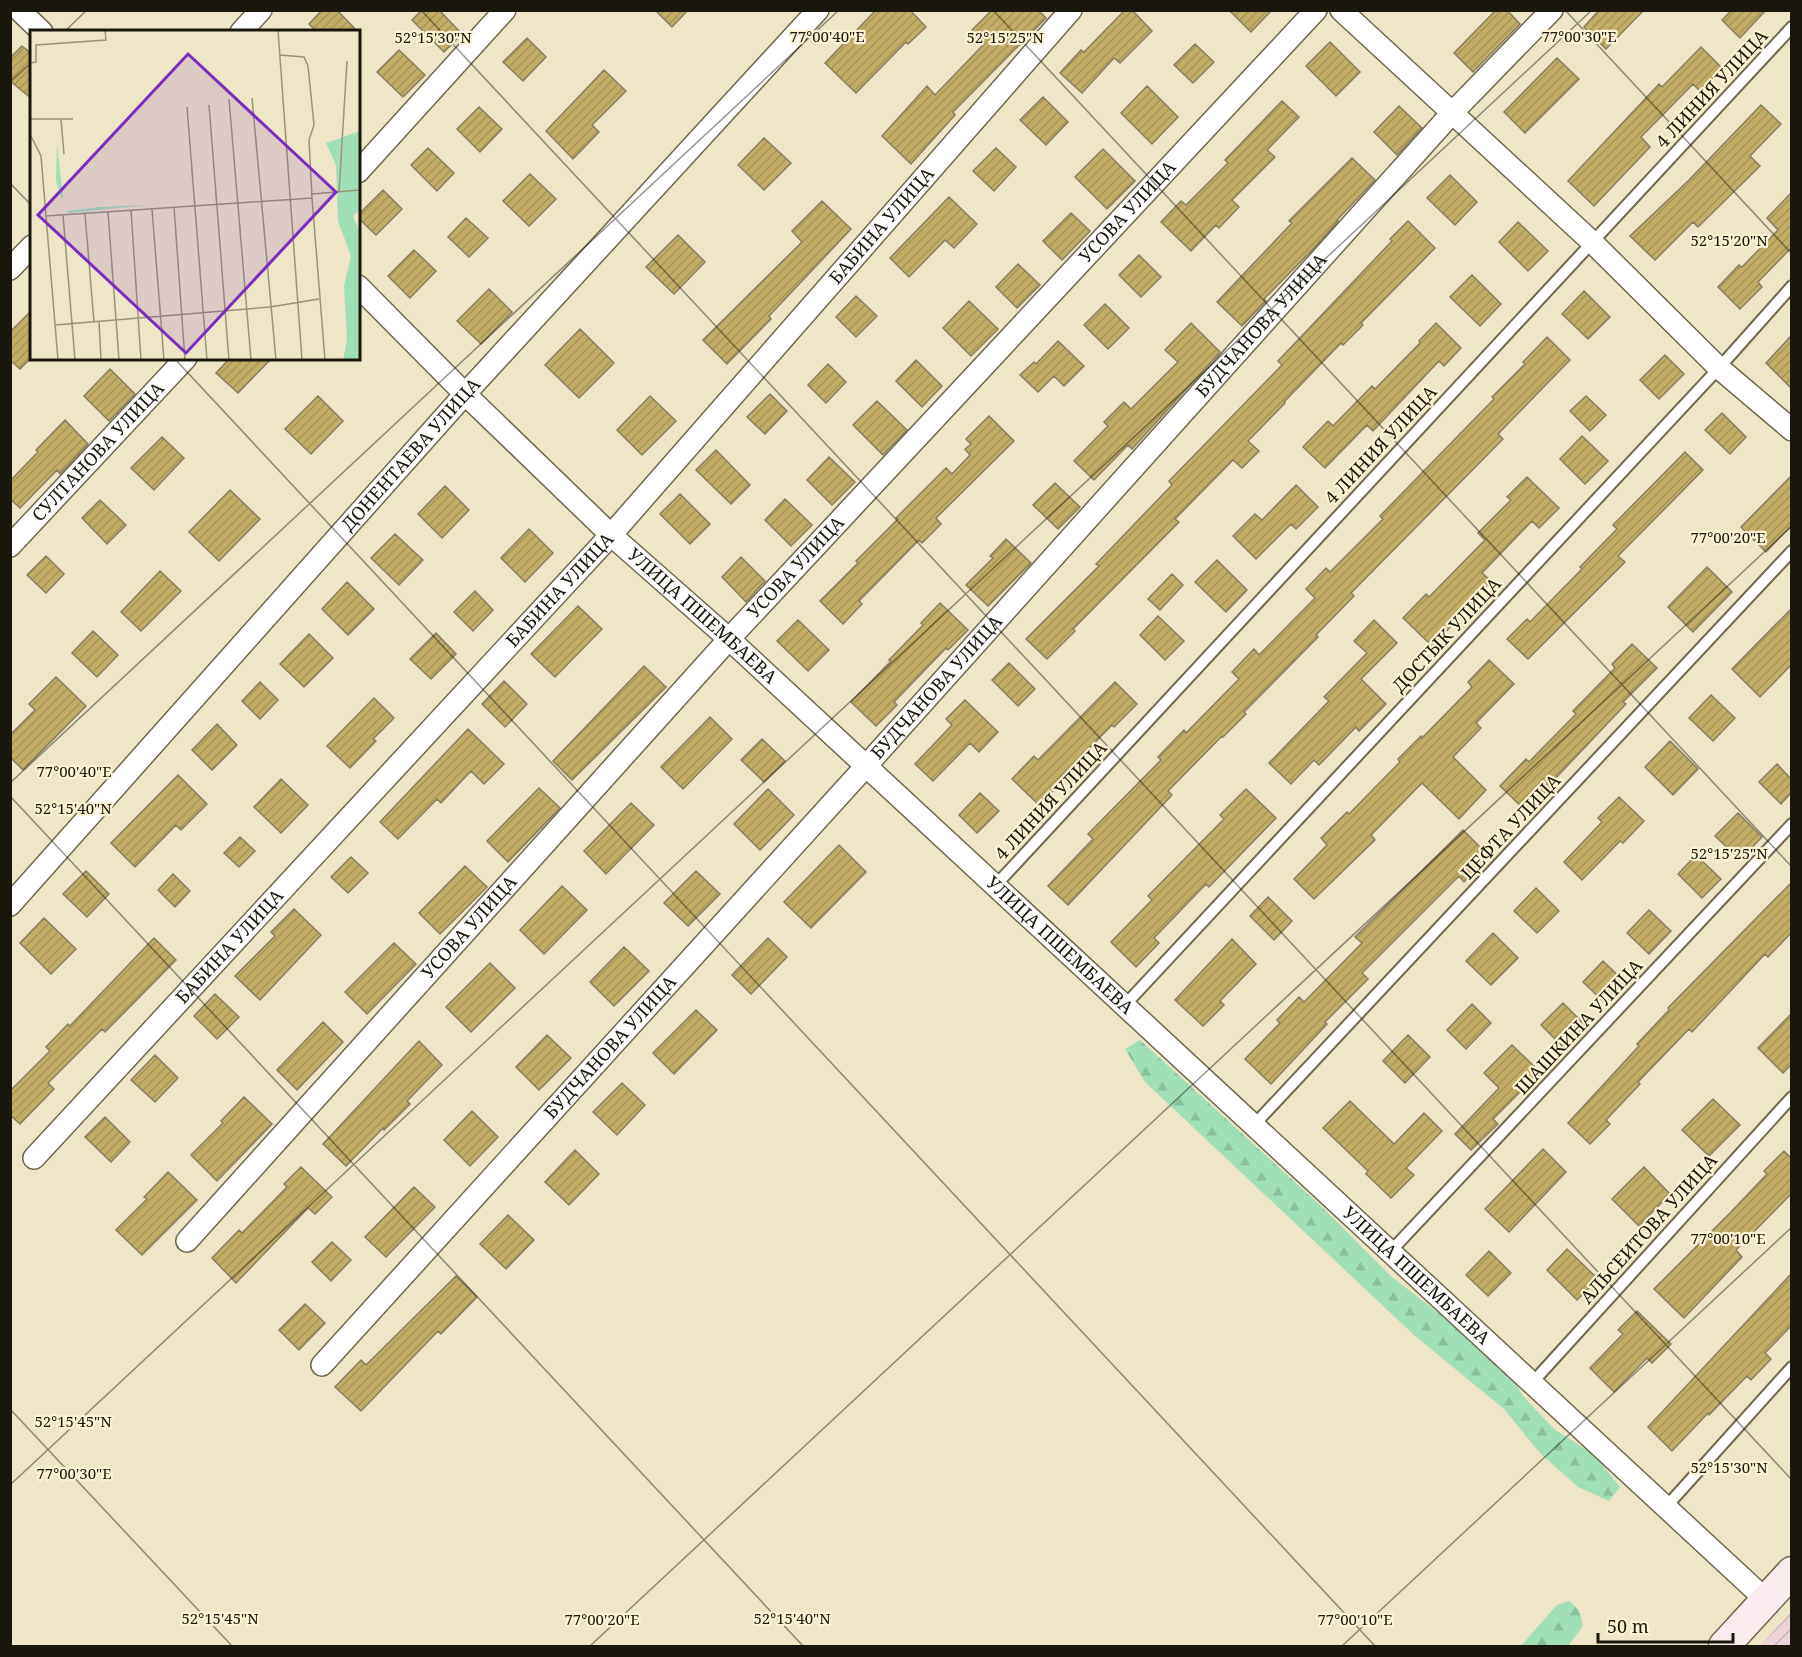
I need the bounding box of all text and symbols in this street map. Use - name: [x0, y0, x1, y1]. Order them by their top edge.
- street label: 4 ЛИНИЯ УЛИЦА: [1650, 24, 1773, 153]
- text: 77°00'40"E: [789, 26, 865, 46]
- text: 77°00'30"E: [1541, 26, 1617, 46]
- text: 52°15'30"N: [394, 27, 472, 47]
- text: 52°15'25"N: [966, 27, 1044, 47]
- inset map: [30, 30, 360, 360]
- street label: УСОВА УЛИЦА: [1073, 155, 1181, 268]
- street label: БАБИНА УЛИЦА: [823, 162, 939, 289]
- text: 52°15'20"N: [1690, 230, 1768, 250]
- street label: БУДЧАНОВА УЛИЦА: [1190, 247, 1332, 402]
- street label: ДОНЕНТАЕВА УЛИЦА: [336, 372, 485, 536]
- street label: СУЛТАНОВА УЛИЦА: [26, 376, 169, 526]
- street label: 4 ЛИНИЯ УЛИЦА: [1319, 380, 1442, 509]
- street label: УСОВА УЛИЦА: [741, 510, 849, 623]
- street label: БАБИНА УЛИЦА: [500, 527, 618, 652]
- text: 77°00'20"E: [1690, 527, 1766, 547]
- street label: УЛИЦА ПШЕМБАЕВА: [623, 542, 783, 689]
- street label: ДОСТЫК УЛИЦА: [1387, 571, 1506, 697]
- street label: БУДЧАНОВА УЛИЦА: [865, 609, 1007, 764]
- street label: 4 ЛИНИЯ УЛИЦА: [989, 736, 1112, 865]
- text: 77°00'40"E: [36, 761, 112, 781]
- street label: ЦЕФТА УЛИЦА: [1455, 768, 1566, 884]
- text: 52°15'40"N: [34, 798, 112, 818]
- text: 52°15'25"N: [1690, 843, 1768, 863]
- street label: УСОВА УЛИЦА: [416, 870, 522, 984]
- street label: УЛИЦА ПШЕМБАЕВА: [981, 870, 1139, 1019]
- street label: БАБИНА УЛИЦА: [170, 883, 288, 1008]
- street label: ШАШКИНА УЛИЦА: [1509, 953, 1647, 1099]
- street label: БУДЧАНОВА УЛИЦА: [538, 970, 681, 1124]
- street label: АЛЬСЕИТОВА УЛИЦА: [1574, 1148, 1722, 1308]
- street label: УЛИЦА ПШЕМБАЕВА: [1338, 1201, 1496, 1350]
- text: 77°00'10"E: [1690, 1228, 1766, 1248]
- text: 52°15'45"N: [34, 1411, 112, 1431]
- text: 52°15'30"N: [1690, 1457, 1768, 1477]
- text: 77°00'30"E: [36, 1463, 112, 1483]
- scale bar: [1598, 1606, 1733, 1644]
- text: 52°15'45"N: [181, 1608, 259, 1628]
- text: 52°15'40"N: [753, 1608, 831, 1628]
- text: 77°00'20"E: [564, 1609, 640, 1629]
- text: 77°00'10"E: [1317, 1609, 1393, 1629]
- text: 50 m: [1607, 1614, 1649, 1638]

